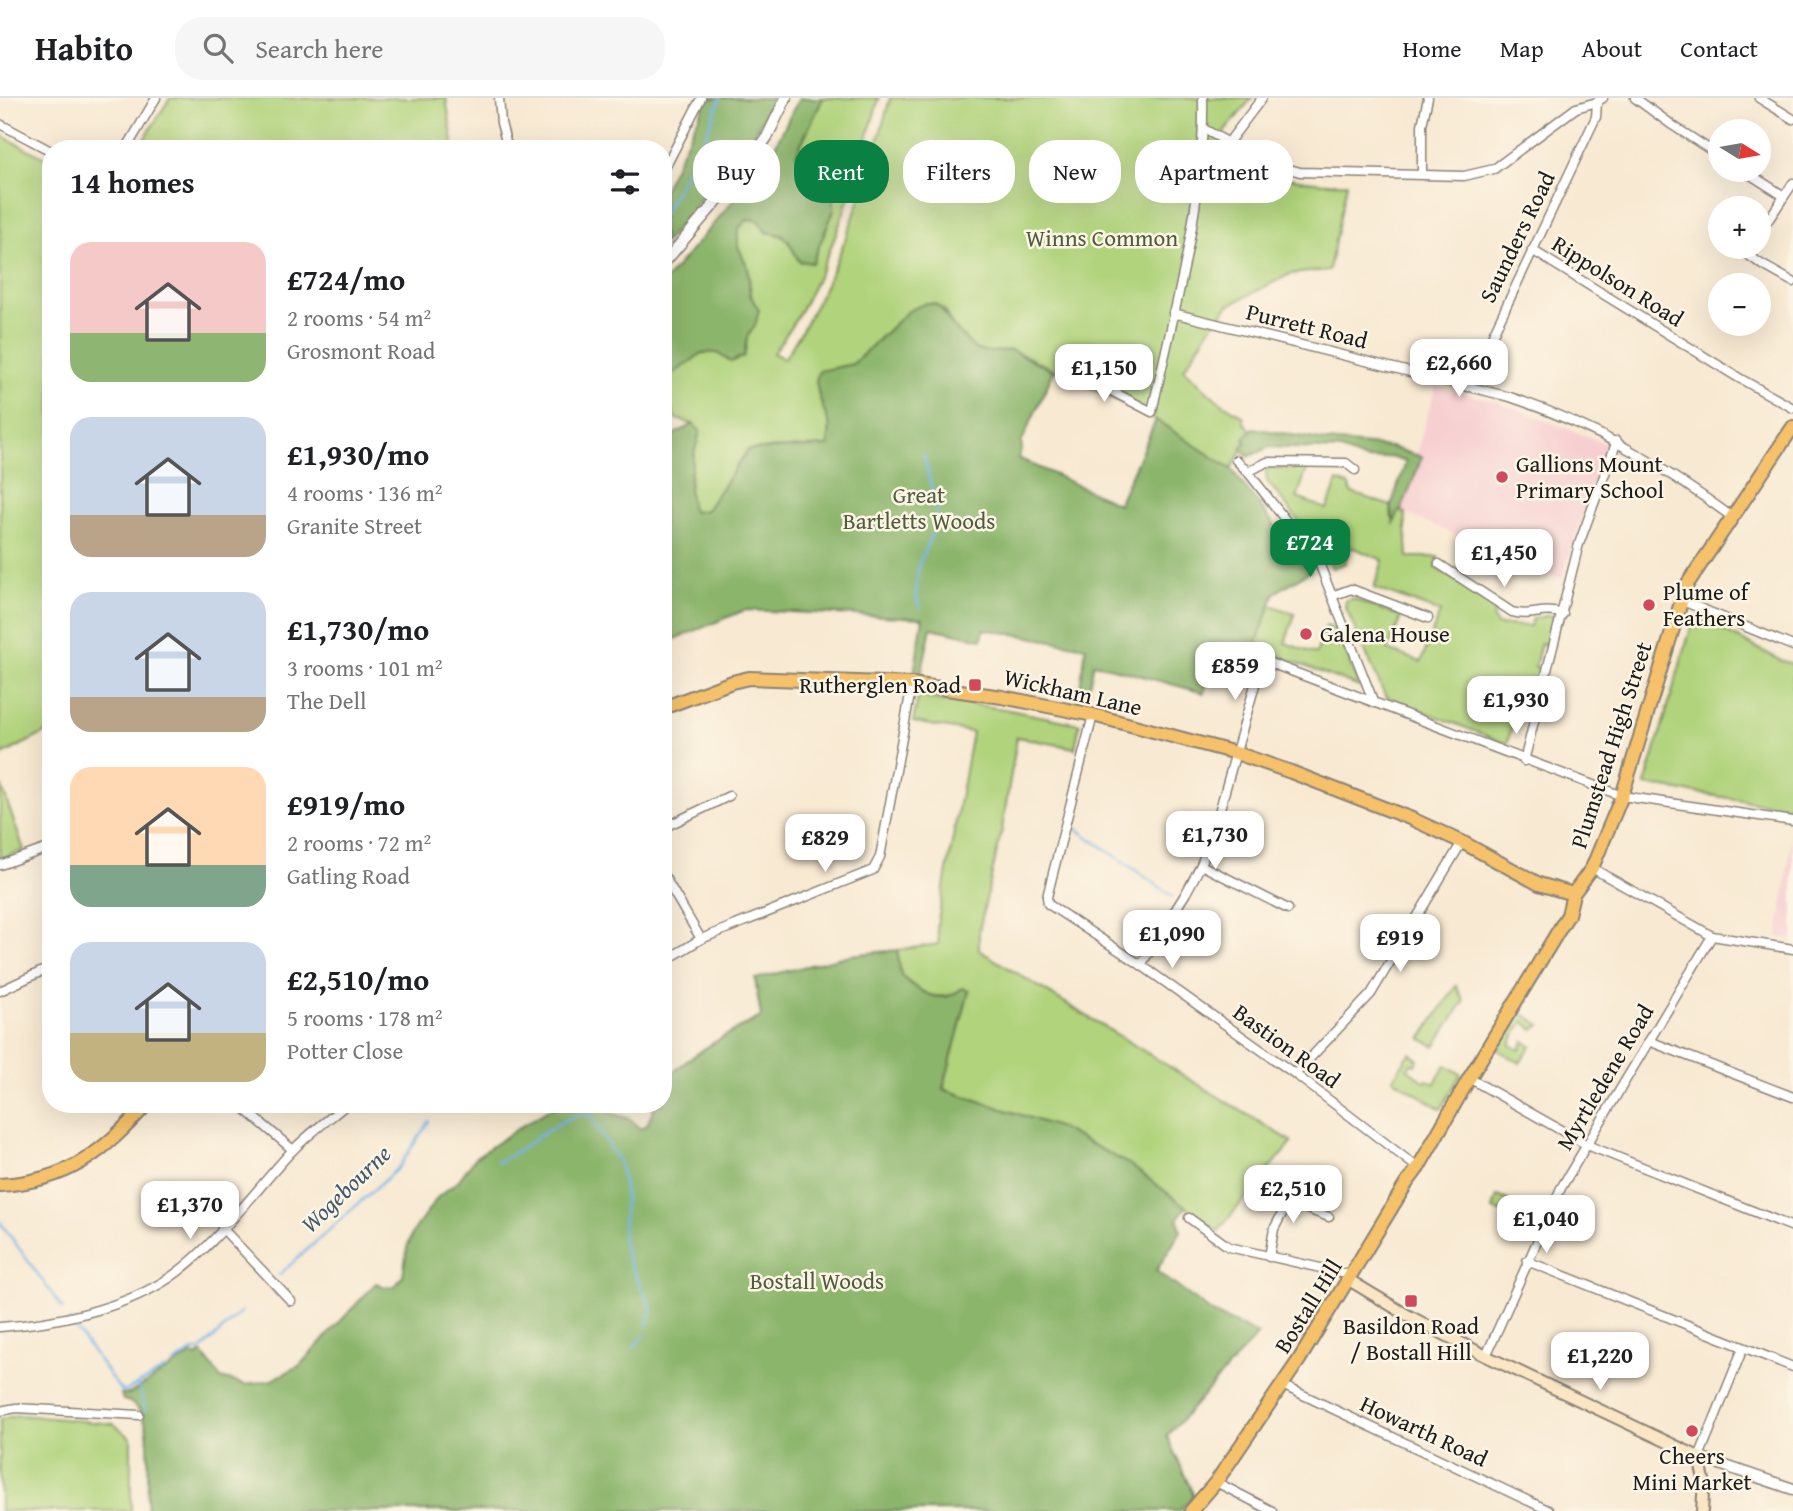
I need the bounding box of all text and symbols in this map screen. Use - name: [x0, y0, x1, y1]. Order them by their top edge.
- search box: [175, 17, 665, 80]
- text: Habito: [35, 24, 133, 72]
- icon: search: [199, 29, 237, 67]
- text: Search here: [255, 29, 383, 68]
- text: Home: [1403, 31, 1462, 66]
- text: Map: [1500, 31, 1544, 66]
- text: About: [1582, 31, 1642, 66]
- text: Contact: [1680, 31, 1758, 66]
- north arrow: [1708, 119, 1771, 182]
- map controls: [1708, 119, 1771, 336]
- chip: Buy: [693, 140, 780, 203]
- chip: Rent: [794, 140, 889, 203]
- chip: Filters: [903, 140, 1015, 203]
- chip: New: [1029, 140, 1121, 203]
- chip: Apartment: [1135, 140, 1293, 203]
- text: 14 homes: [70, 160, 195, 204]
- icon: filters: [606, 163, 644, 201]
- street label: Saunders Road: [1471, 165, 1563, 308]
- button: +: [1708, 196, 1771, 259]
- park label: Winns Common: [1026, 221, 1178, 254]
- street label: Rippolson Road: [1546, 227, 1691, 335]
- text: £724/mo: [287, 257, 405, 301]
- icon: home: [126, 270, 210, 354]
- button: −: [1708, 273, 1771, 336]
- street label: Purrett Road: [1243, 295, 1372, 357]
- text: 2 rooms · 54 m²: [287, 301, 431, 334]
- text: Grosmont Road: [287, 334, 435, 367]
- pin: £2,660: [1402, 340, 1516, 399]
- pin: £1,150: [1047, 344, 1161, 404]
- text: £2,660: [1426, 345, 1492, 378]
- text: £1,150: [1071, 350, 1137, 383]
- text: £1,930/mo: [287, 432, 429, 476]
- icon: home: [126, 445, 210, 529]
- place label: Gallions Mount Primary School: [1516, 447, 1664, 506]
- marker: Gallions Mount Primary School: [1494, 469, 1510, 485]
- text: 4 rooms · 136 m²: [287, 476, 442, 509]
- park label: Great Bartletts Woods: [843, 478, 995, 537]
- text: Granite Street: [287, 509, 422, 542]
- pin: £724: [1269, 519, 1351, 579]
- text: £724: [1286, 525, 1334, 558]
- pin: £1,450: [1447, 530, 1561, 589]
- text: £1,450: [1471, 535, 1537, 568]
- place label: Plume of Feathers: [1663, 575, 1751, 634]
- marker: Plume of Feathers: [1641, 597, 1657, 613]
- text: £1,730/mo: [287, 607, 429, 651]
- place label: Galena House: [1320, 617, 1450, 650]
- icon: home: [126, 620, 210, 704]
- marker: Galena House: [1298, 626, 1314, 642]
- street label: Plumstead High Street: [1562, 637, 1660, 852]
- pin: £859: [1194, 642, 1276, 702]
- text: £859: [1211, 648, 1259, 681]
- text: 3 rooms · 101 m²: [287, 651, 442, 684]
- street label: Wickham Lane: [1001, 660, 1146, 723]
- place label: Rutherglen Road: [799, 668, 962, 701]
- pin: £1,930: [1459, 676, 1573, 736]
- marker: Rutherglen Road: [967, 677, 983, 693]
- text: £1,930: [1483, 682, 1549, 715]
- text: The Dell: [287, 684, 366, 717]
- text: £919/mo: [287, 782, 405, 826]
- icon: home: [126, 795, 210, 879]
- pin: £1,730: [1158, 812, 1272, 871]
- pin: £829: [784, 814, 866, 874]
- text: £1,730: [1182, 817, 1248, 850]
- text: £829: [801, 820, 849, 853]
- text: 2 rooms · 72 m²: [287, 826, 431, 859]
- text: Gatling Road: [287, 859, 410, 892]
- pin: £1,090: [1115, 910, 1229, 970]
- pin: £919: [1359, 914, 1441, 974]
- text: £1,090: [1139, 916, 1205, 949]
- text: £919: [1376, 920, 1424, 953]
- text: £2,510/mo: [287, 957, 429, 1001]
- icon: home: [126, 970, 210, 1054]
- street label: Bastion Road: [1227, 995, 1348, 1096]
- street label: Myrtledene Road: [1548, 997, 1662, 1156]
- text: 5 rooms · 178 m²: [287, 1001, 442, 1034]
- text: Potter Close: [287, 1034, 403, 1067]
- water label: Wogebourne: [293, 1136, 399, 1241]
- pin: £2,510: [1236, 1166, 1350, 1225]
- text: £2,510: [1260, 1171, 1326, 1204]
- pin: £1,370: [133, 1182, 247, 1241]
- text: £1,370: [157, 1187, 223, 1220]
- pin: £1,040: [1489, 1196, 1603, 1255]
- text: £1,040: [1513, 1201, 1579, 1234]
- street label: Bostall Hill: [1266, 1252, 1350, 1359]
- park label: Bostall Woods: [750, 1264, 884, 1297]
- marker: Basildon Road / Bostall Hill: [1403, 1293, 1419, 1309]
- place label: Basildon Road / Bostall Hill: [1343, 1309, 1480, 1368]
- pin: £1,220: [1543, 1332, 1657, 1392]
- text: £1,220: [1567, 1338, 1633, 1371]
- street label: Howarth Road: [1355, 1387, 1494, 1475]
- marker: Cheers Mini Market: [1684, 1423, 1700, 1439]
- place label: Cheers Mini Market: [1632, 1439, 1752, 1498]

